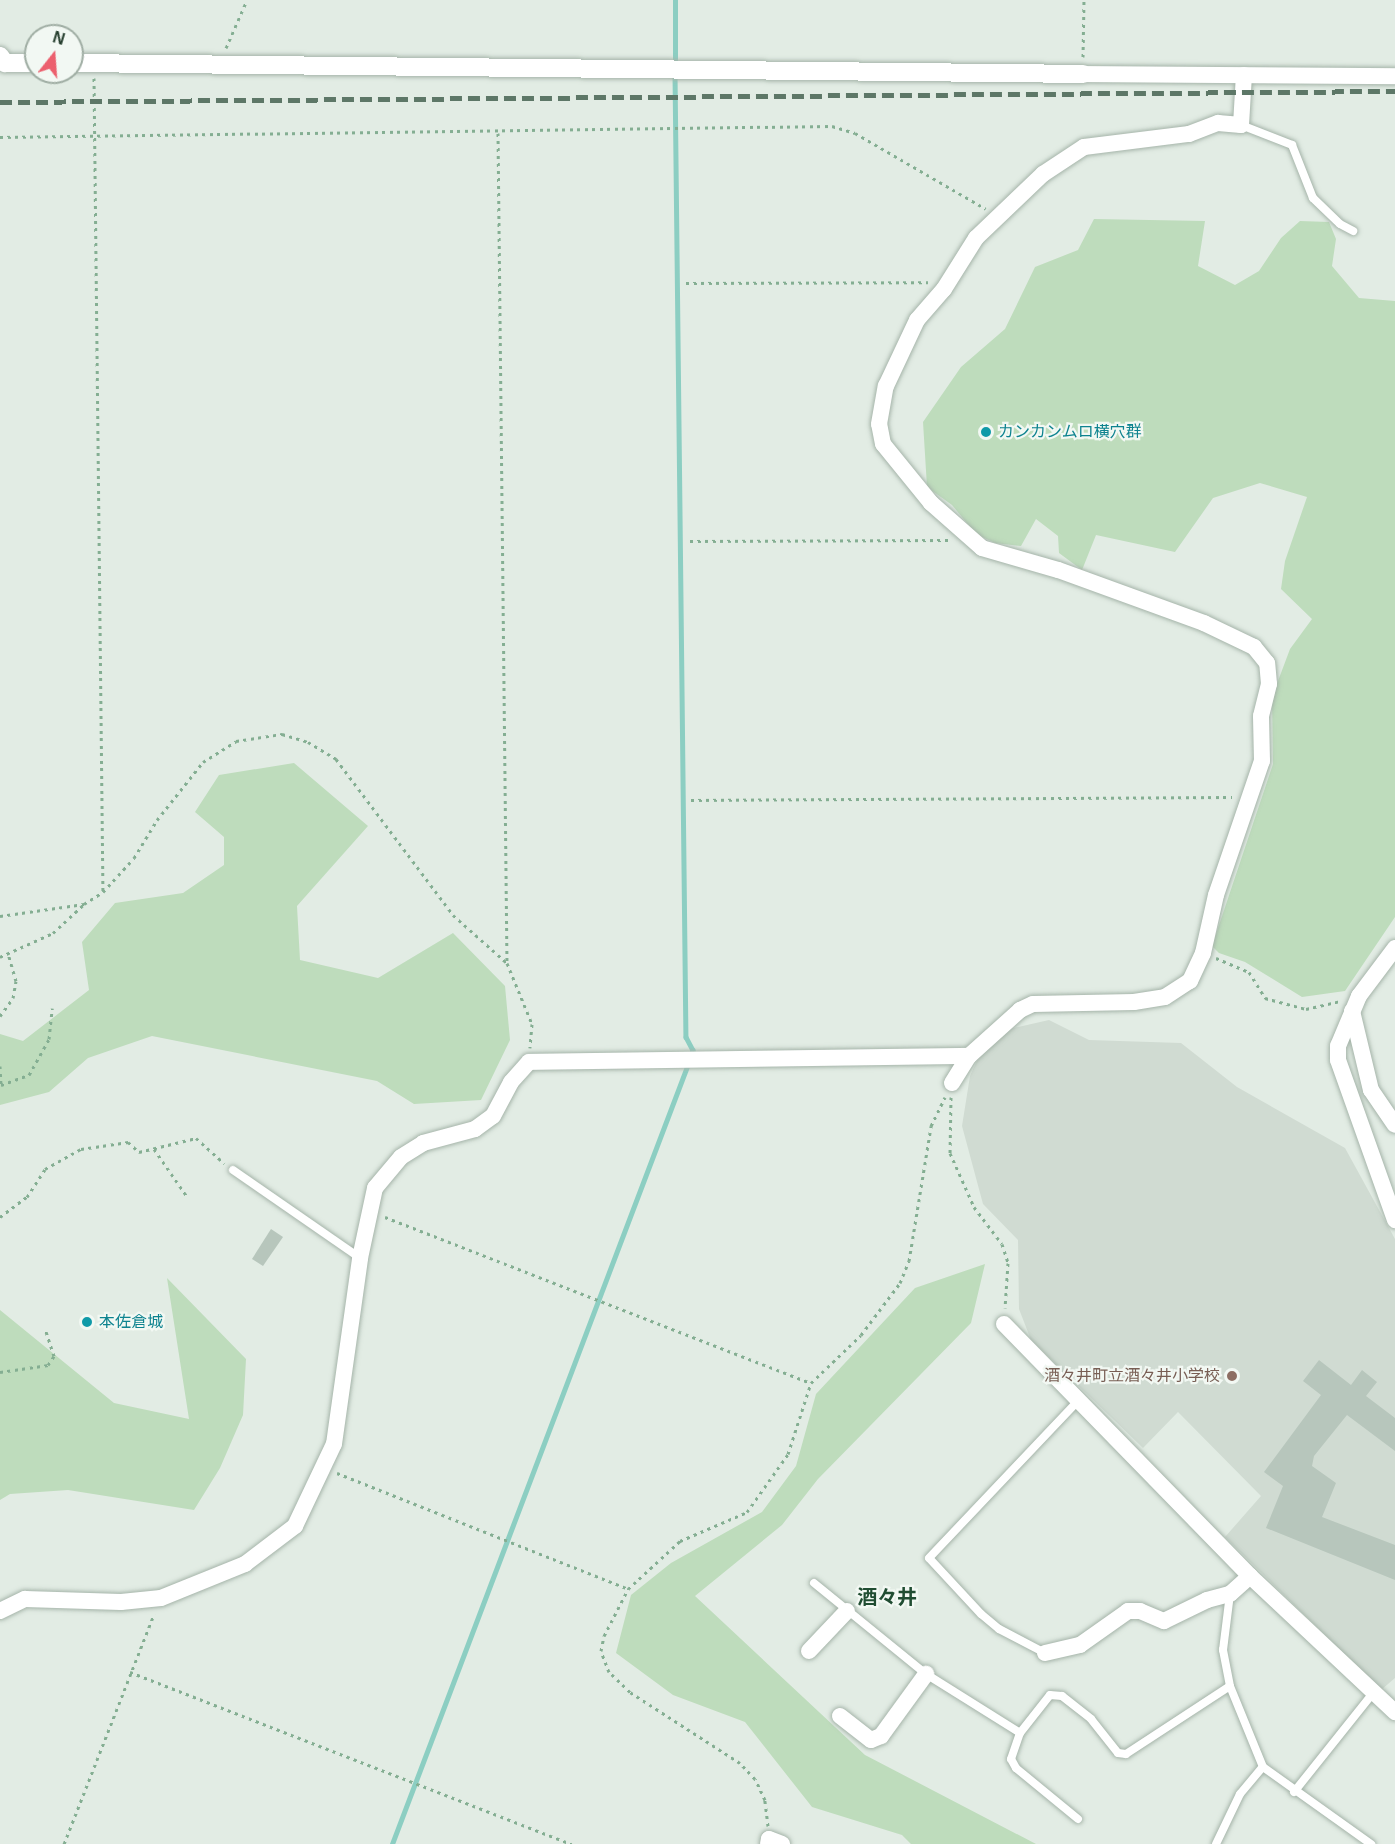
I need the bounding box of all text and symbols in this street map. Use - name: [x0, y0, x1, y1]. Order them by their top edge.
- north arrow: [24, 24, 84, 84]
- text: N: [51, 28, 67, 48]
- place label: カンカンムロ横穴群: [998, 422, 1142, 442]
- marker: カンカンムロ横穴群: [979, 425, 993, 439]
- place label: 本佐倉城: [99, 1312, 163, 1332]
- marker: 本佐倉城: [80, 1315, 94, 1329]
- place label: 酒々井町立酒々井小学校: [1044, 1366, 1220, 1386]
- marker: 酒々井町立酒々井小学校: [1225, 1369, 1239, 1383]
- district label: 酒々井: [857, 1585, 917, 1609]

